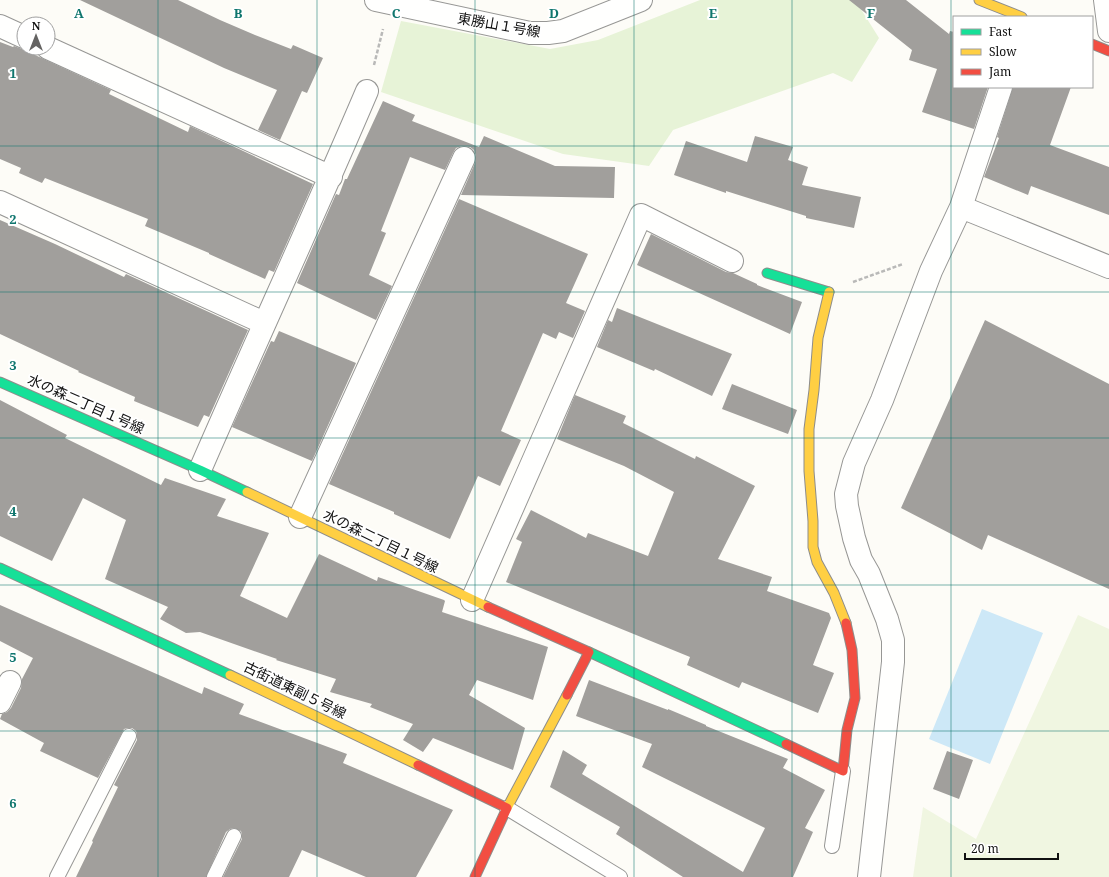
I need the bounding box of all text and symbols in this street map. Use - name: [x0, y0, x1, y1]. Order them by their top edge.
- text: A: [74, 4, 84, 22]
- text: B: [234, 4, 243, 22]
- text: C: [392, 4, 401, 22]
- text: D: [549, 4, 559, 22]
- text: E: [709, 4, 718, 22]
- text: F: [867, 4, 875, 22]
- street label: 東勝山１号線: [456, 8, 542, 41]
- north arrow: [16, 16, 56, 56]
- legend: [953, 16, 1093, 88]
- text: N: [32, 18, 41, 33]
- text: Fast: [989, 23, 1012, 40]
- text: Slow: [989, 43, 1017, 60]
- text: Jam: [988, 63, 1011, 80]
- text: 1: [9, 64, 17, 82]
- text: 2: [9, 210, 17, 228]
- text: 3: [9, 356, 17, 374]
- street label: 水の森二丁目１号線: [25, 369, 148, 438]
- text: 4: [9, 502, 17, 520]
- street label: 水の森二丁目１号線: [320, 504, 442, 577]
- text: 5: [9, 648, 17, 666]
- street label: 古街道東副５号線: [241, 656, 350, 723]
- text: 6: [9, 794, 17, 812]
- scale bar: [965, 835, 1058, 861]
- text: 20 m: [971, 840, 999, 857]

